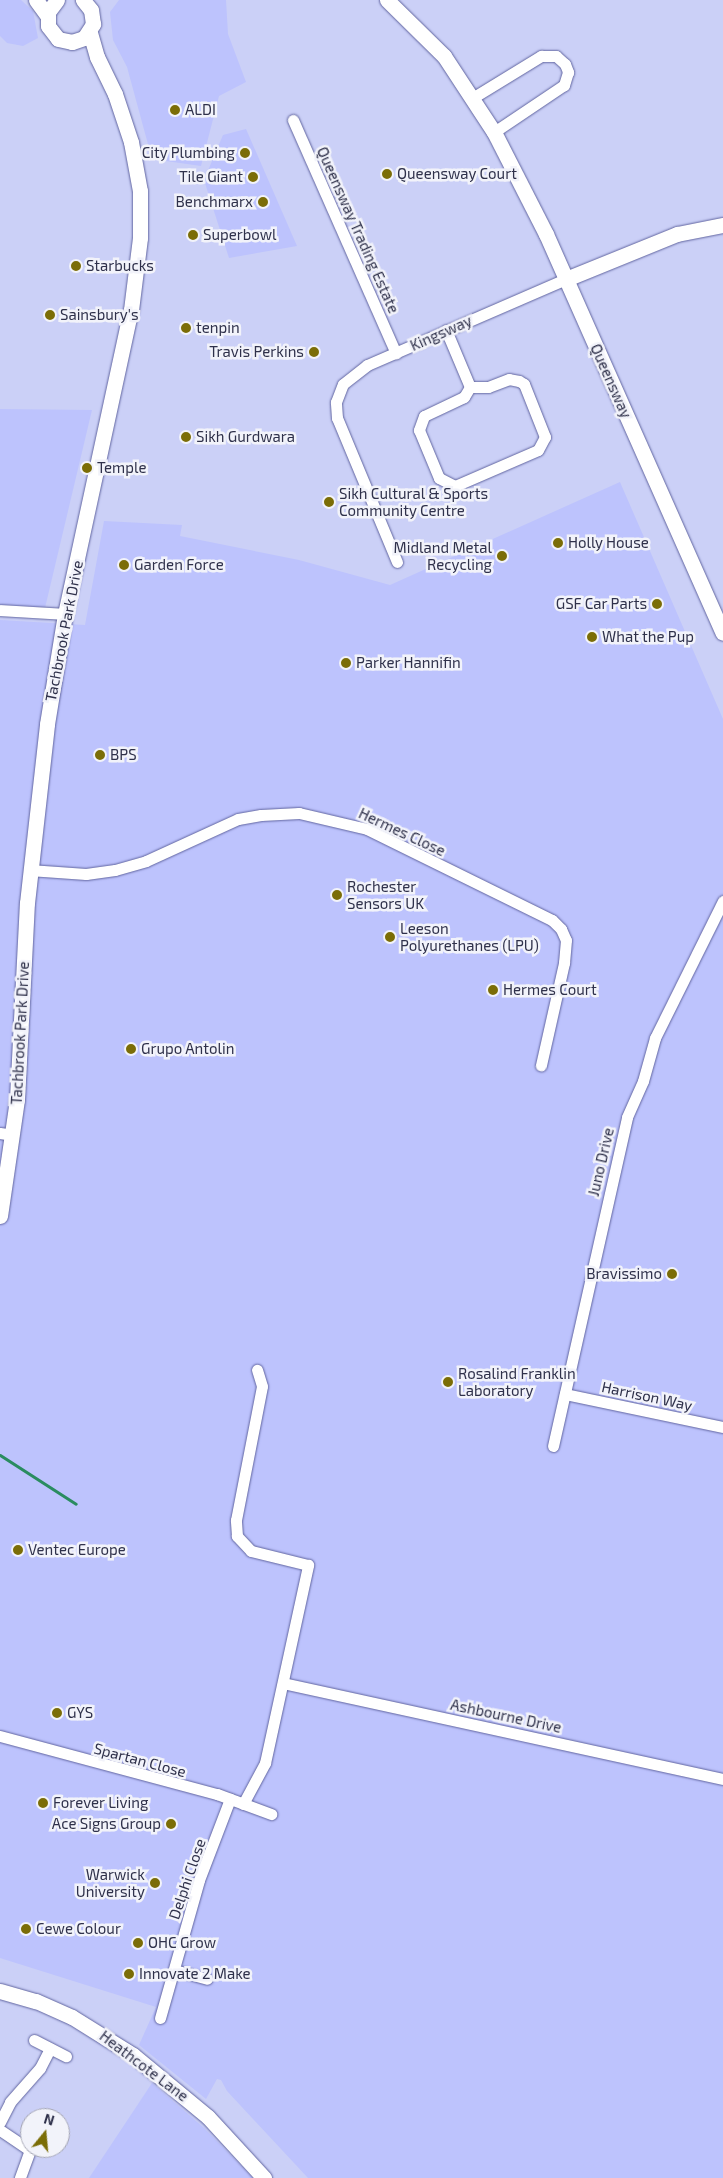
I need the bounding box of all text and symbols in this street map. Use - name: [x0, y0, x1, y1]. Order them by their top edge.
- place label: ALDI: [185, 101, 216, 119]
- marker: ALDI: [169, 104, 181, 116]
- place label: City Plumbing: [141, 144, 235, 162]
- street label: Queensway Trading Estate: [313, 144, 403, 316]
- marker: City Plumbing: [239, 147, 251, 159]
- place label: Queensway Court: [397, 165, 517, 183]
- place label: Tile Giant: [179, 168, 243, 186]
- marker: Queensway Court: [381, 168, 393, 180]
- marker: Tile Giant: [247, 171, 259, 183]
- place label: Benchmarx: [176, 193, 253, 211]
- marker: Benchmarx: [257, 196, 269, 208]
- place label: Superbowl: [203, 226, 277, 244]
- marker: Superbowl: [187, 229, 199, 241]
- place label: Starbucks: [86, 257, 154, 275]
- marker: Starbucks: [70, 260, 82, 272]
- place label: Sainsbury's: [60, 306, 139, 324]
- marker: Sainsbury's: [44, 309, 56, 321]
- street label: Kingsway: [407, 311, 475, 355]
- place label: tenpin: [196, 319, 240, 337]
- marker: tenpin: [180, 322, 192, 334]
- street label: Queensway: [587, 341, 635, 421]
- place label: Travis Perkins: [209, 343, 304, 361]
- marker: Travis Perkins: [308, 346, 320, 358]
- place label: Sikh Gurdwara: [196, 428, 295, 446]
- marker: Sikh Gurdwara: [180, 431, 192, 443]
- place label: Temple: [97, 459, 146, 477]
- marker: Temple: [81, 462, 93, 474]
- place label: Sikh Cultural & Sports Community Centre: [339, 484, 489, 519]
- marker: Sikh Cultural & Sports Community Centre: [323, 496, 335, 508]
- place label: Holly House: [568, 534, 649, 552]
- marker: Holly House: [552, 537, 564, 549]
- place label: Midland Metal Recycling: [394, 538, 492, 573]
- marker: Midland Metal Recycling: [496, 550, 508, 562]
- place label: Garden Force: [134, 556, 224, 574]
- street label: Tachbrook Park Drive: [41, 559, 87, 703]
- marker: Garden Force: [118, 559, 130, 571]
- place label: GSF Car Parts: [555, 595, 647, 613]
- marker: GSF Car Parts: [651, 598, 663, 610]
- place label: What the Pup: [602, 628, 694, 646]
- marker: What the Pup: [586, 631, 598, 643]
- place label: Parker Hannifin: [356, 654, 461, 672]
- marker: Parker Hannifin: [340, 657, 352, 669]
- place label: BPS: [110, 746, 137, 764]
- marker: BPS: [94, 749, 106, 761]
- street label: Hermes Close: [356, 804, 448, 860]
- place label: Rochester Sensors UK: [347, 877, 424, 912]
- marker: Rochester Sensors UK: [331, 889, 343, 901]
- place label: Leeson Polyurethanes (LPU): [400, 919, 539, 954]
- marker: Leeson Polyurethanes (LPU): [384, 931, 396, 943]
- street label: Tachbrook Park Drive: [7, 961, 33, 1105]
- place label: Hermes Court: [503, 981, 597, 999]
- marker: Hermes Court: [487, 984, 499, 996]
- place label: Grupo Antolin: [141, 1040, 235, 1058]
- marker: Grupo Antolin: [125, 1043, 137, 1055]
- street label: Juno Drive: [584, 1126, 618, 1198]
- place label: Bravissimo: [586, 1265, 662, 1283]
- marker: Bravissimo: [666, 1268, 678, 1280]
- place label: Rosalind Franklin Laboratory: [458, 1364, 576, 1399]
- marker: Rosalind Franklin Laboratory: [442, 1376, 454, 1388]
- street label: Harrison Way: [600, 1378, 694, 1414]
- place label: Ventec Europe: [28, 1541, 126, 1559]
- marker: Ventec Europe: [12, 1544, 24, 1556]
- street label: Ashbourne Drive: [449, 1695, 563, 1737]
- place label: GYS: [67, 1704, 93, 1722]
- marker: GYS: [51, 1707, 63, 1719]
- street label: Spartan Close: [92, 1739, 188, 1781]
- place label: Forever Living: [53, 1794, 149, 1812]
- marker: Forever Living: [37, 1797, 49, 1809]
- place label: Ace Signs Group: [52, 1815, 161, 1833]
- marker: Ace Signs Group: [165, 1818, 177, 1830]
- street label: Delphi Close: [165, 1836, 209, 1922]
- place label: Warwick University: [76, 1865, 145, 1900]
- marker: Warwick University: [149, 1877, 161, 1889]
- place label: Cewe Colour: [36, 1920, 121, 1938]
- marker: Cewe Colour: [20, 1923, 32, 1935]
- place label: OHC Grow: [148, 1934, 216, 1952]
- marker: OHC Grow: [132, 1937, 144, 1949]
- place label: Innovate 2 Make: [139, 1965, 251, 1983]
- marker: Innovate 2 Make: [123, 1968, 135, 1980]
- street label: Heathcote Lane: [96, 2027, 192, 2105]
- north arrow: [20, 2108, 70, 2158]
- text: N: [42, 2110, 57, 2129]

